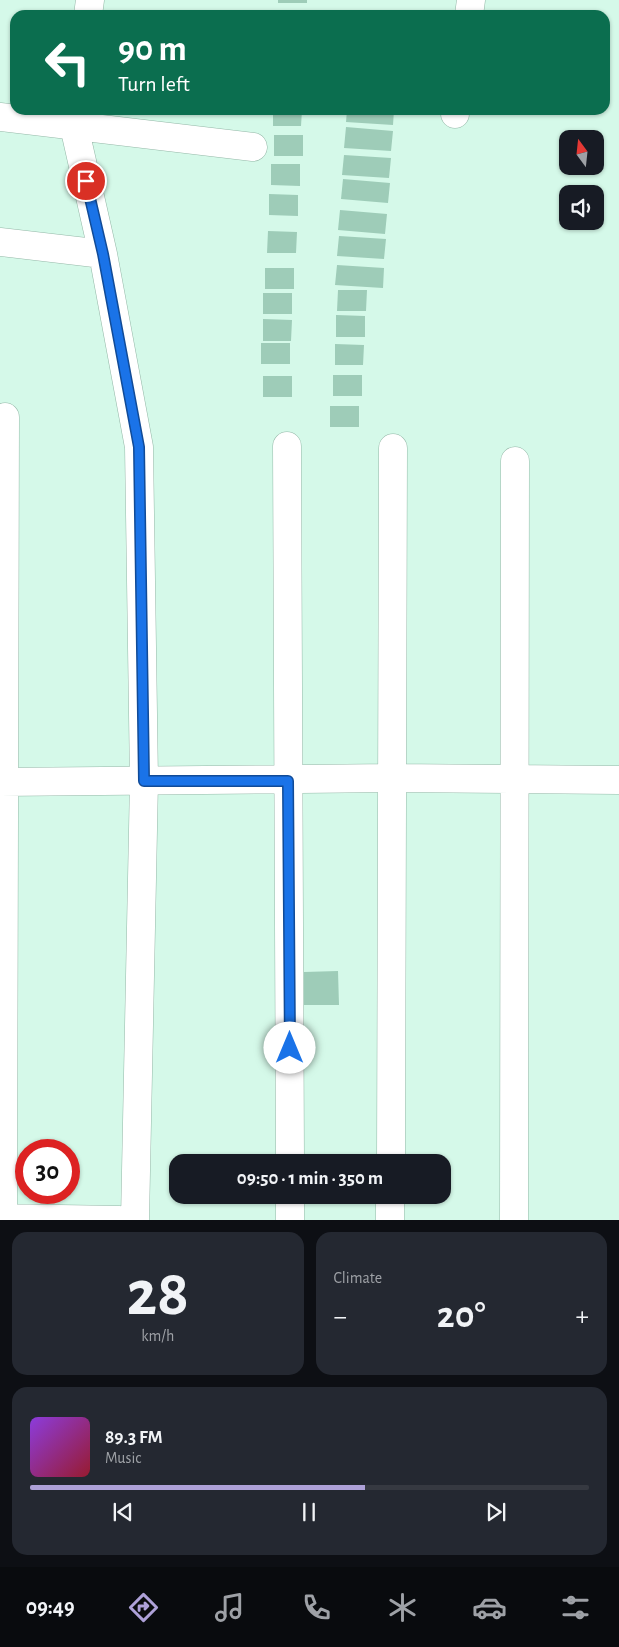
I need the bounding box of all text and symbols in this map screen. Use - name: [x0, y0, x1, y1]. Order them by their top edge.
- icon: left: [35, 30, 100, 95]
- text: 90 m: [118, 32, 187, 67]
- text: Turn left: [118, 73, 190, 95]
- north arrow: [559, 130, 604, 175]
- map controls: [559, 130, 604, 230]
- pin: [65, 160, 107, 202]
- icon: arrive: [72, 167, 100, 195]
- button: sound: [559, 185, 604, 230]
- position arrow: [263, 1021, 315, 1073]
- speed limit sign: 30: [15, 1139, 80, 1204]
- text: 09:50 · 1 min · 350 m: [237, 1169, 383, 1188]
- text: 28: [126, 1262, 189, 1327]
- text: Climate: [334, 1270, 382, 1286]
- text: 20°: [437, 1297, 486, 1335]
- text: −: [334, 1303, 347, 1331]
- text: +: [576, 1303, 589, 1331]
- text: km/h: [141, 1328, 174, 1344]
- text: 89.3 FM: [105, 1428, 163, 1447]
- text: Music: [105, 1450, 141, 1466]
- icon: previous: [109, 1498, 137, 1526]
- icon: pause: [295, 1498, 323, 1526]
- icon: next: [482, 1498, 510, 1526]
- icon: directions: [126, 1590, 161, 1625]
- icon: music: [212, 1590, 247, 1625]
- icon: phone: [299, 1590, 334, 1625]
- icon: climate: [385, 1590, 420, 1625]
- icon: car: [472, 1590, 507, 1625]
- icon: filters: [558, 1590, 593, 1625]
- text: 09:49: [26, 1596, 75, 1618]

